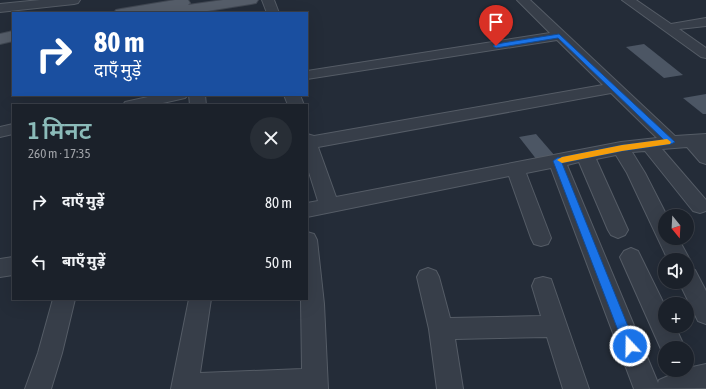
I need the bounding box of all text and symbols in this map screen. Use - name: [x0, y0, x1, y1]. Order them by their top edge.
- pin: [479, 5, 513, 46]
- icon: arrive: [485, 11, 507, 33]
- text: 80 m: [94, 26, 144, 58]
- icon: right: [28, 28, 80, 80]
- text: दाएँ मुड़ें: [94, 59, 141, 80]
- text: 1 मिनट: [28, 117, 91, 144]
- button: close: [250, 117, 292, 159]
- text: 260 m · 17:35: [28, 146, 91, 161]
- icon: right: [28, 191, 50, 213]
- text: दाएँ मुड़ें: [62, 192, 104, 209]
- text: 80 m: [265, 194, 292, 211]
- north arrow: [658, 209, 694, 245]
- map controls: [658, 209, 694, 377]
- icon: left: [28, 251, 50, 273]
- text: बाएँ मुड़ें: [62, 252, 105, 269]
- button: sound: [658, 253, 694, 289]
- text: 50 m: [265, 254, 292, 271]
- button: +: [658, 297, 694, 333]
- position arrow: [609, 325, 651, 367]
- button: −: [658, 341, 694, 377]

